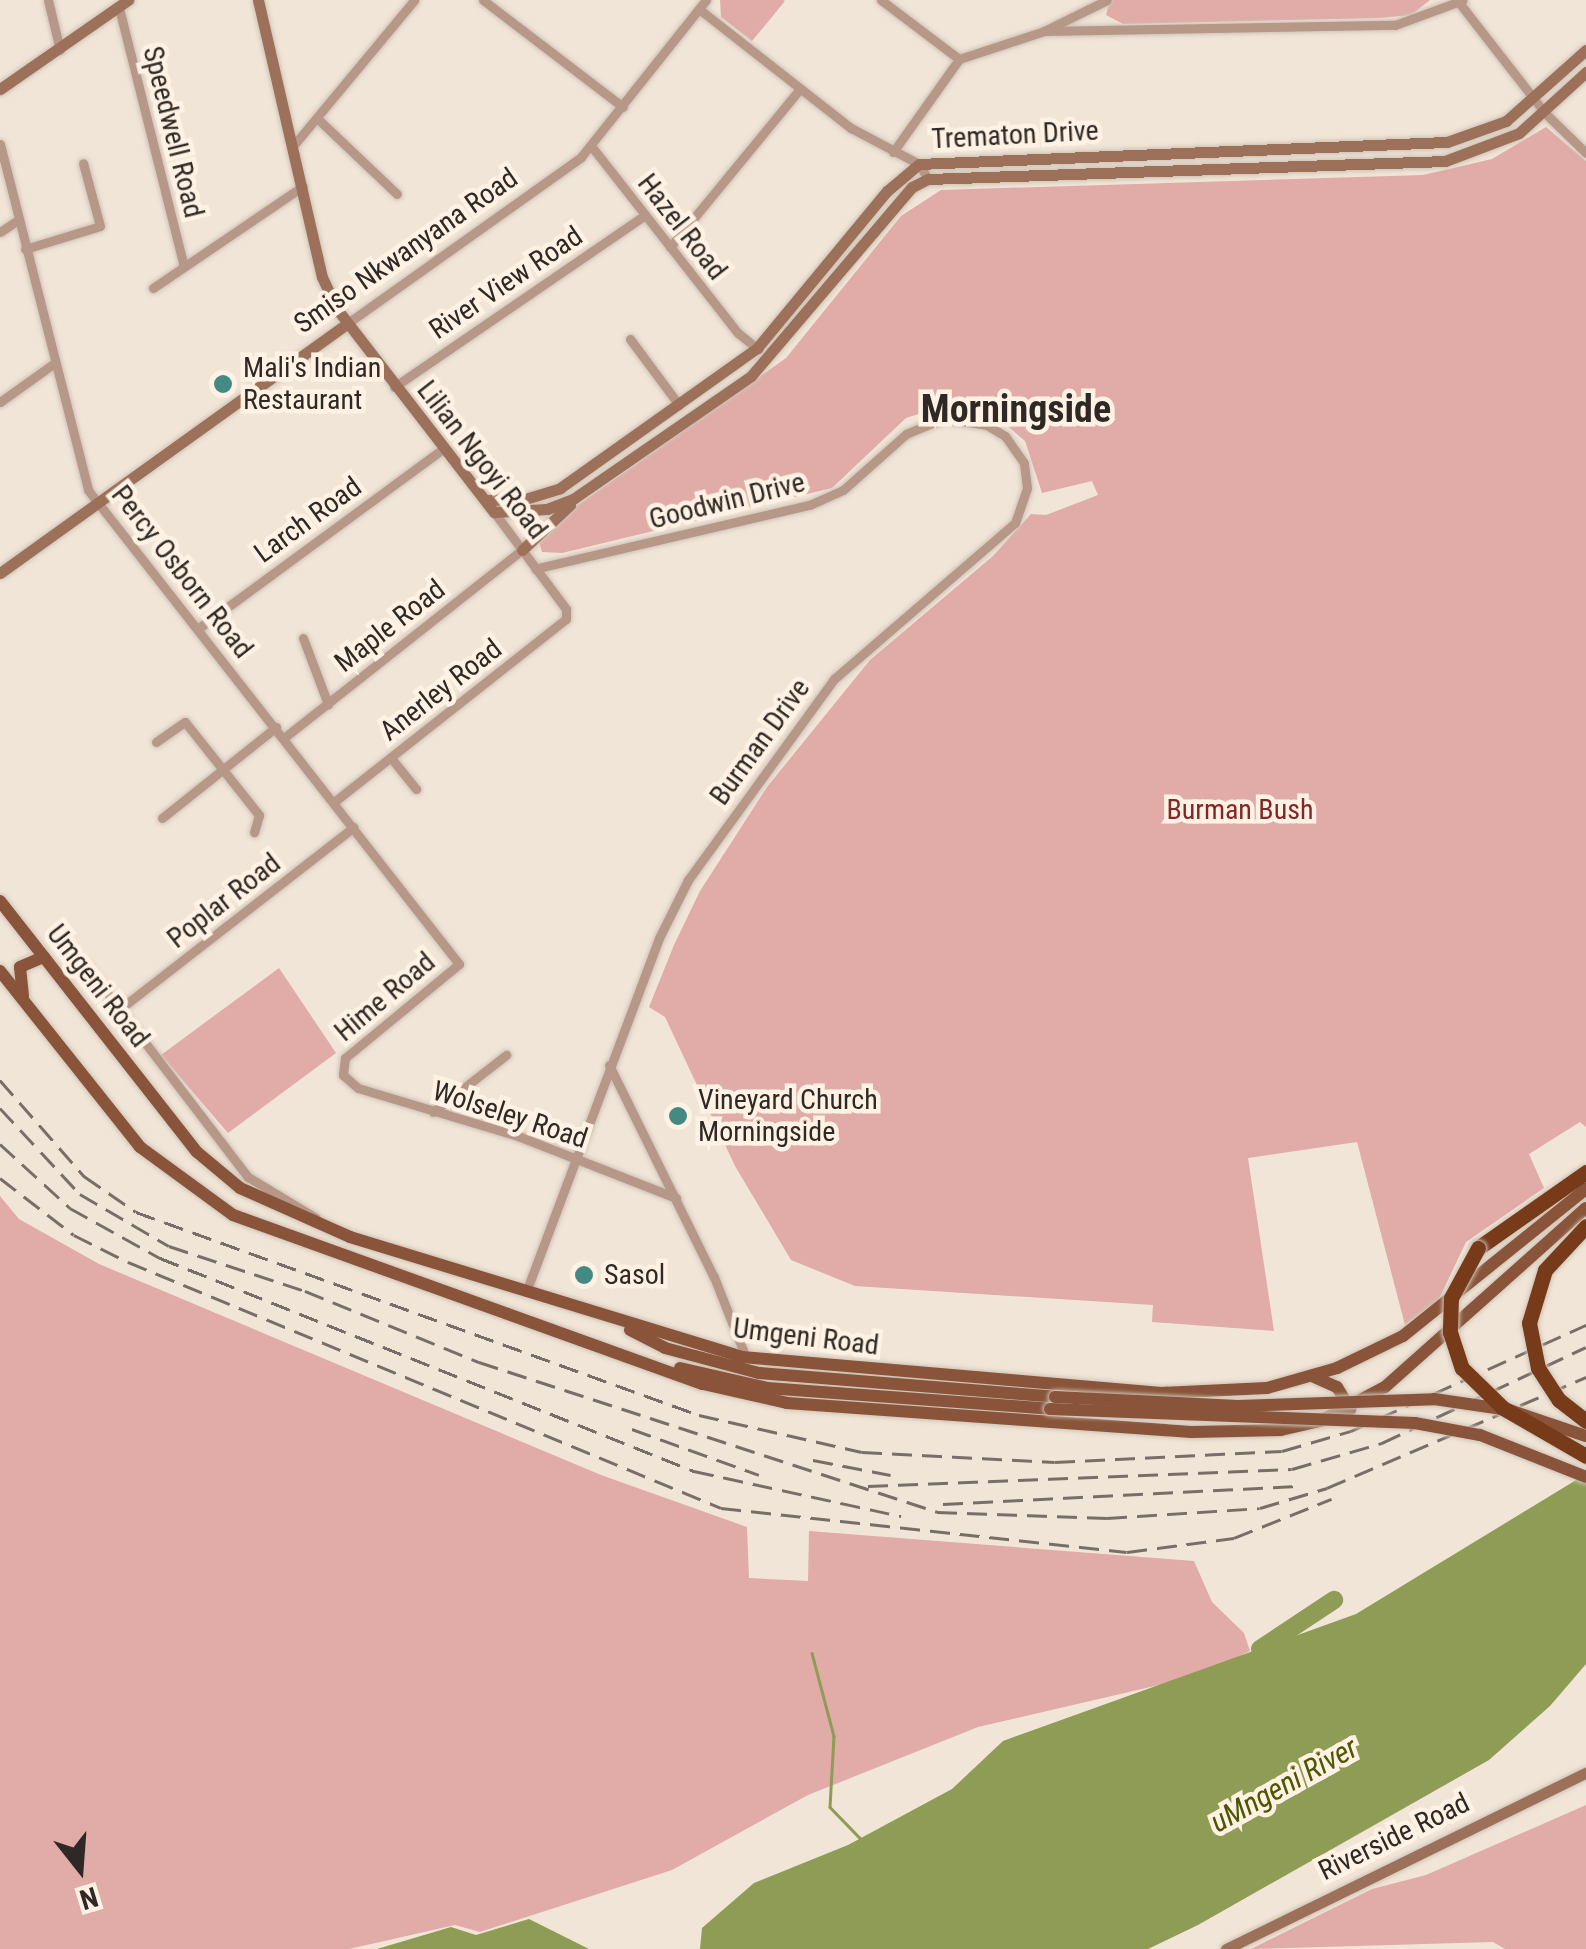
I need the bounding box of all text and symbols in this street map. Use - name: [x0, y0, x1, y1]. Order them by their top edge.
- street label: Speedwell Road: [135, 43, 211, 221]
- street label: Trematon Drive: [931, 114, 1099, 156]
- street label: Smiso Nkwanyana Road: [288, 161, 524, 341]
- street label: Hazel Road: [630, 167, 734, 287]
- street label: River View Road: [423, 220, 589, 346]
- place label: Mali's Indian Restaurant: [243, 351, 381, 417]
- marker: Mali's Indian Restaurant: [212, 373, 234, 395]
- street label: Lilian Ngoyi Road: [410, 374, 554, 546]
- district label: Morningside: [921, 387, 1111, 433]
- street label: Goodwin Drive: [646, 465, 808, 537]
- street label: Larch Road: [248, 470, 368, 570]
- street label: Percy Osborn Road: [104, 479, 260, 665]
- street label: Maple Road: [328, 573, 452, 679]
- street label: Anerley Road: [374, 632, 508, 748]
- street label: Burman Drive: [703, 672, 817, 812]
- park label: Burman Bush: [1167, 793, 1313, 827]
- street label: Poplar Road: [161, 846, 287, 956]
- street label: Umgeni Road: [40, 918, 156, 1054]
- street label: Hime Road: [328, 945, 442, 1049]
- street label: Wolseley Road: [428, 1074, 592, 1156]
- place label: Vineyard Church Morningside: [698, 1083, 878, 1149]
- marker: Vineyard Church Morningside: [667, 1105, 689, 1127]
- place label: Sasol: [604, 1258, 665, 1292]
- marker: Sasol: [573, 1264, 595, 1286]
- street label: Umgeni Road: [731, 1311, 881, 1363]
- water label: uMngeni River: [1204, 1730, 1364, 1840]
- street label: Riverside Road: [1313, 1786, 1475, 1888]
- north arrow: [30, 1819, 130, 1919]
- text: N: [76, 1880, 102, 1916]

